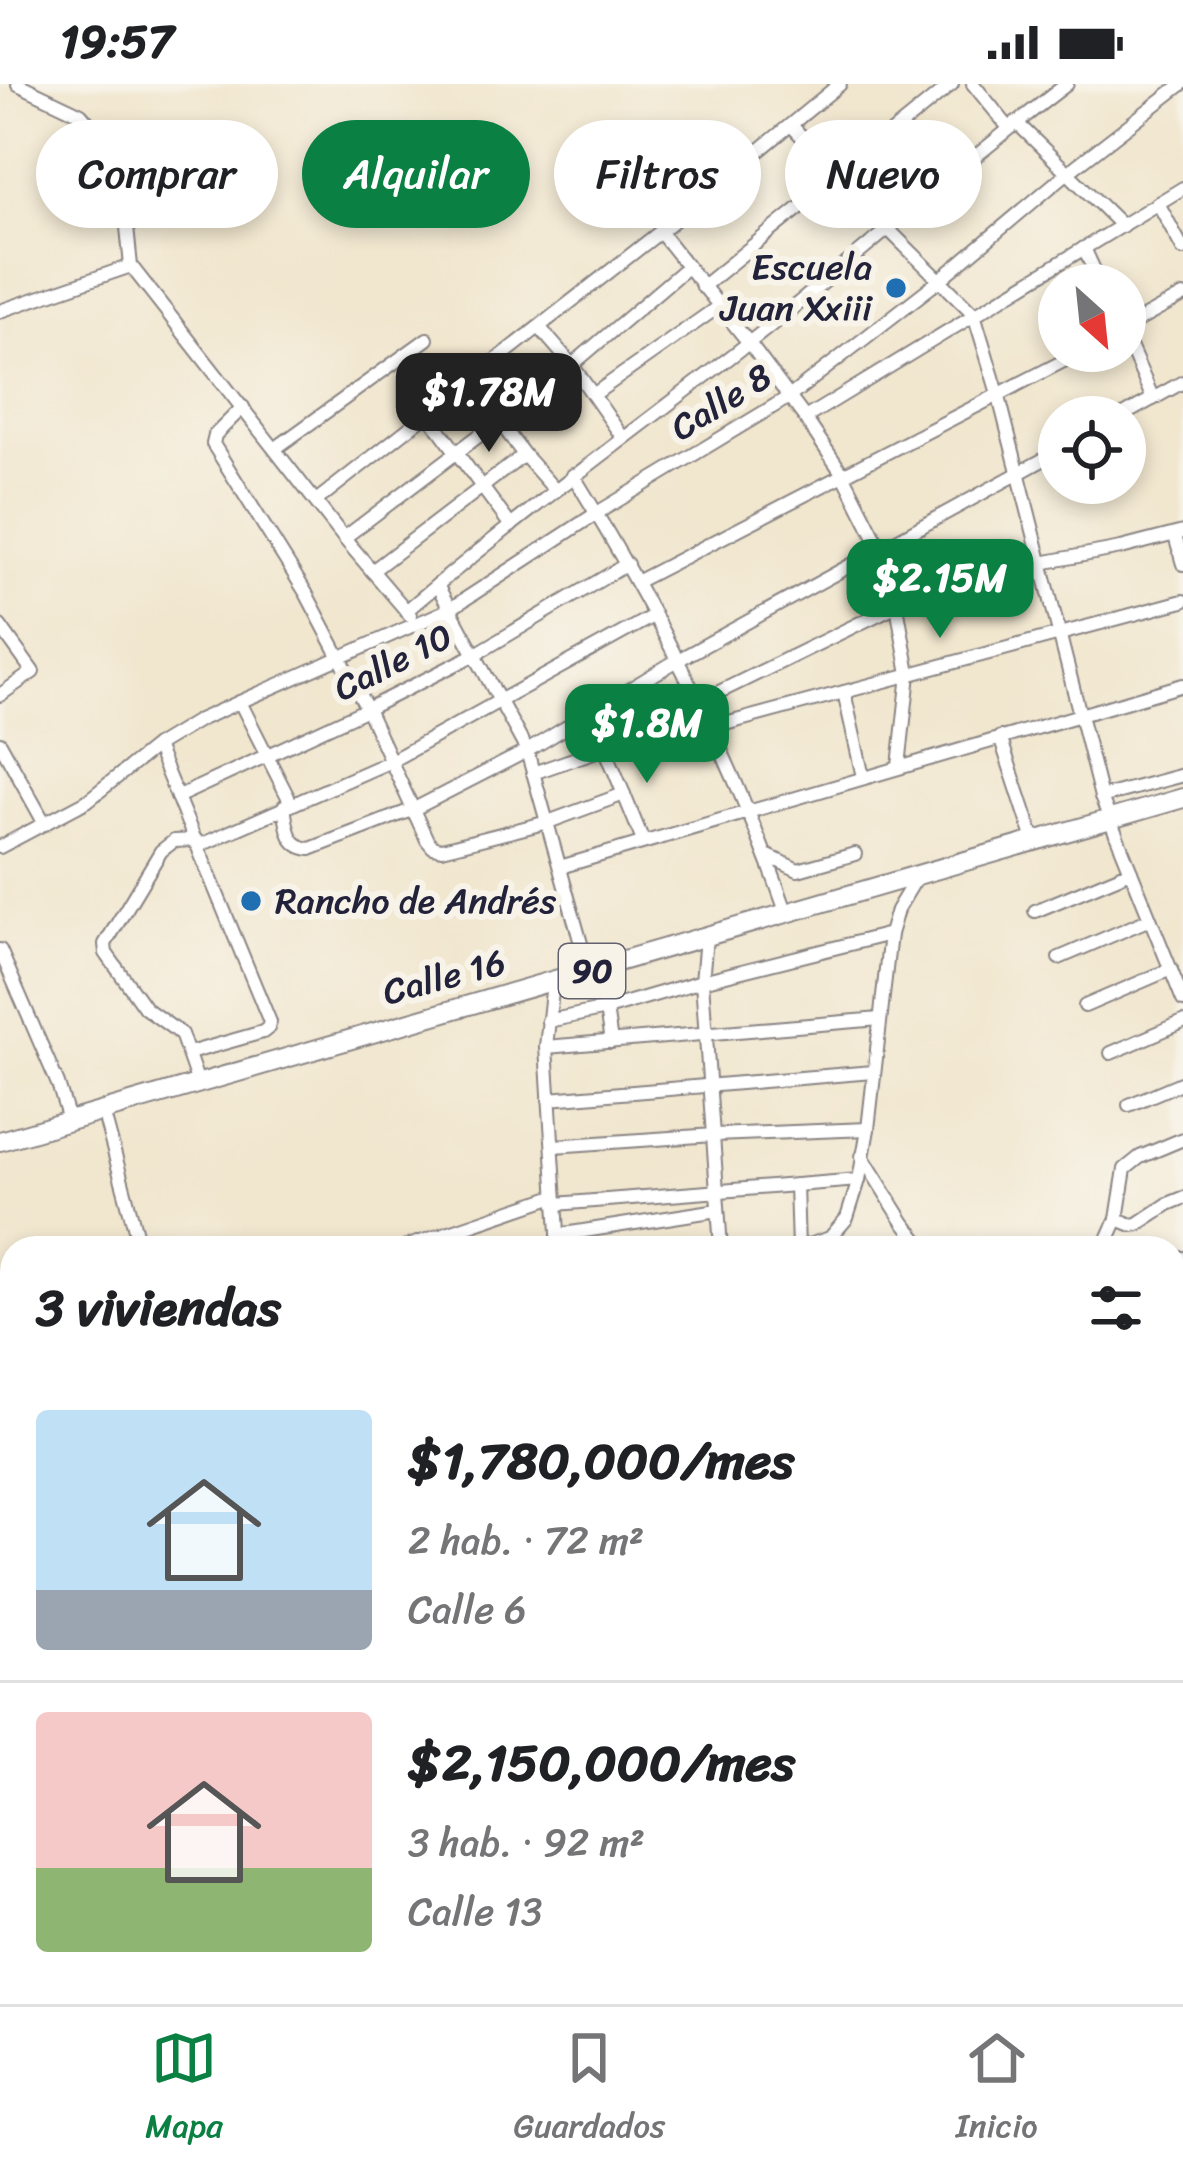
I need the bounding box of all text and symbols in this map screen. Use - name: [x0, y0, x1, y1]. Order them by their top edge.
- text: 19:57: [60, 2, 174, 82]
- chip: Comprar: [36, 120, 278, 228]
- chip: Alquilar: [302, 120, 530, 228]
- chip: Filtros: [554, 120, 761, 228]
- chip: Nuevo: [785, 120, 982, 228]
- place label: Escuela Juan Xxiii: [718, 235, 873, 340]
- north arrow: [1038, 264, 1146, 372]
- map controls: [1038, 264, 1146, 504]
- marker: Escuela Juan Xxiii: [883, 275, 909, 301]
- street label: Calle 8: [657, 346, 785, 458]
- pin: $1.78M: [391, 353, 587, 455]
- text: $1.78M: [423, 357, 555, 426]
- button: locate: [1038, 396, 1146, 504]
- pin: $2.15M: [842, 539, 1038, 641]
- text: $2.15M: [874, 543, 1006, 612]
- street label: Calle 10: [322, 605, 464, 719]
- pin: $1.8M: [563, 684, 731, 786]
- text: $1.8M: [592, 688, 702, 757]
- place label: Rancho de Andrés: [275, 869, 557, 933]
- marker: Rancho de Andrés: [238, 888, 264, 914]
- street label: Calle 16: [375, 930, 513, 1024]
- road number: 90: [559, 944, 625, 998]
- text: 3 viviendas: [36, 1263, 281, 1353]
- icon: filters: [1083, 1275, 1149, 1341]
- text: $1,780,000/mes: [408, 1416, 795, 1506]
- icon: home: [132, 1458, 276, 1602]
- text: 2 hab. · 72 m²: [408, 1506, 644, 1575]
- text: Calle 6: [408, 1575, 526, 1644]
- text: $2,150,000/mes: [408, 1718, 795, 1808]
- icon: home: [132, 1760, 276, 1904]
- text: 3 hab. · 92 m²: [408, 1808, 645, 1877]
- text: Calle 13: [408, 1877, 542, 1946]
- tab: Mapa: [145, 2025, 223, 2155]
- tab: Guardados: [513, 2025, 665, 2155]
- tab: Inicio: [956, 2025, 1038, 2155]

